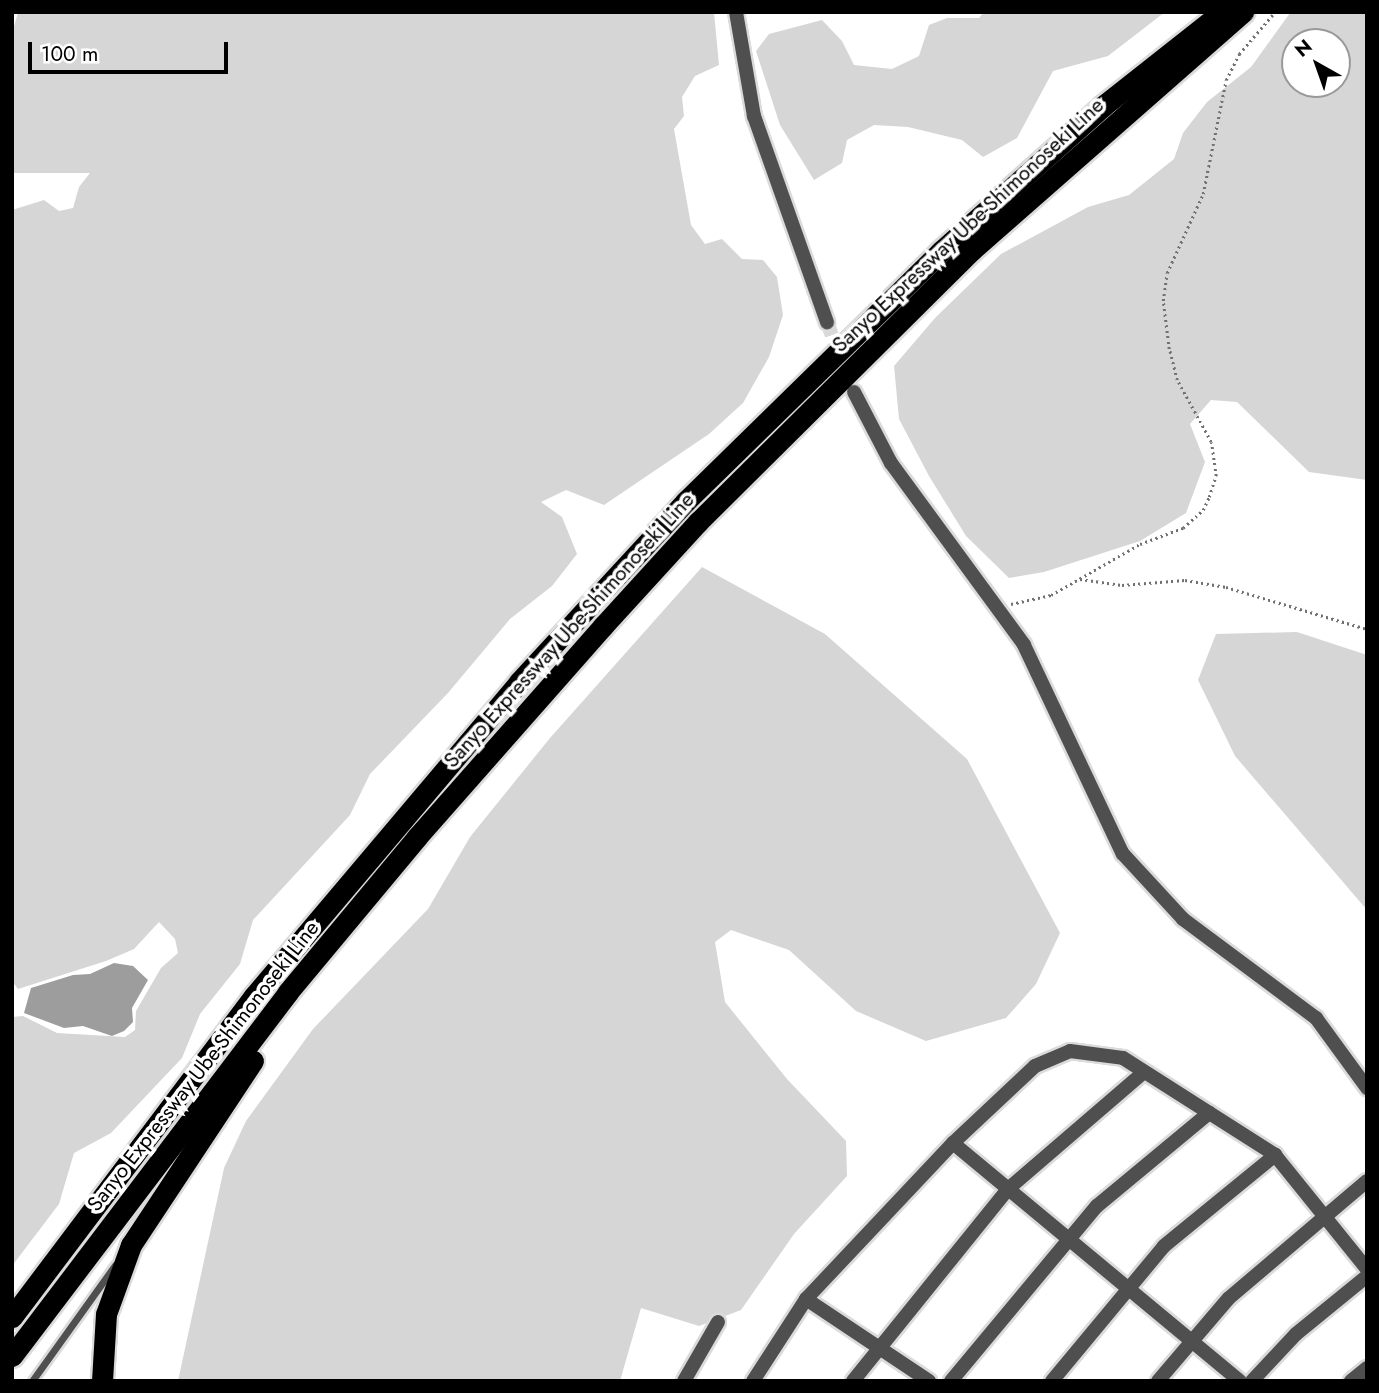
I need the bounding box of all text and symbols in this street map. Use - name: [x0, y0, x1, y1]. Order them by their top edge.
- scale bar: [32, 28, 231, 72]
- north arrow: [1281, 28, 1351, 98]
- text: N: [1289, 33, 1318, 63]
- text: 100 m: [41, 39, 98, 69]
- street label: Sanyo Expressway Ube-Shimonoseki Line: [827, 92, 1109, 358]
- street label: Sanyo Expressway Ube-Shimonoseki Line: [439, 487, 699, 773]
- street label: Sanyo Expressway Ube-Shimonoseki Line: [82, 916, 324, 1216]

